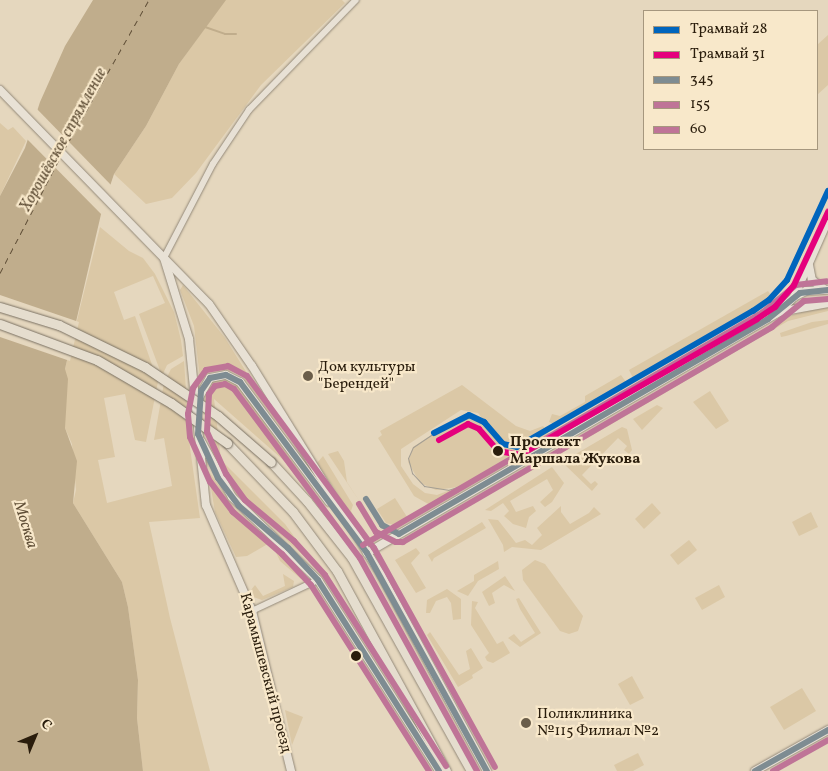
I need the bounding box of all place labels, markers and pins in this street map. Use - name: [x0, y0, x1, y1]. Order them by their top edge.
- place label: Дом культуры "Берендей": [318, 358, 415, 393]
- marker: Дом культуры "Берендей": [302, 370, 314, 382]
- place label: Проспект Маршала Жукова: [510, 433, 640, 468]
- marker: Проспект Маршала Жукова: [489, 442, 507, 460]
- unlabelled marker: [351, 651, 361, 661]
- place label: Поликлиника №115 Филиал №2: [537, 705, 659, 740]
- marker: Поликлиника №115 Филиал №2: [519, 716, 533, 730]

